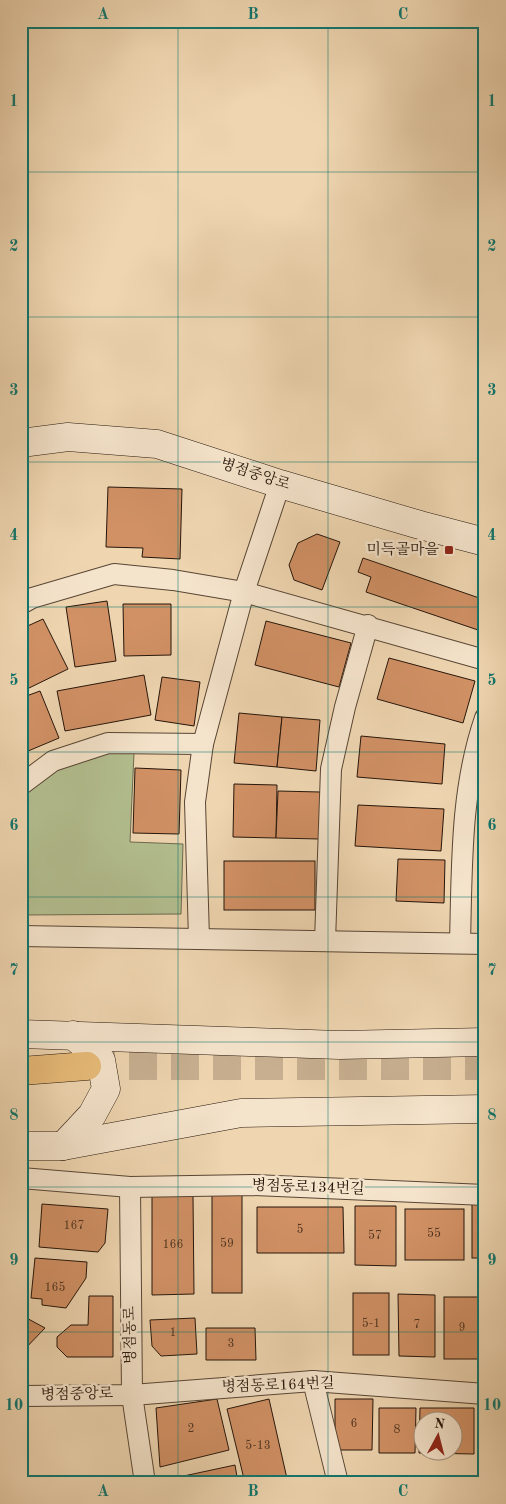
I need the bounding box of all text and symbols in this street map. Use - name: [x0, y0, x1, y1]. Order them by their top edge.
- text: A: [97, 7, 109, 23]
- text: B: [247, 7, 259, 23]
- text: C: [398, 7, 408, 23]
- text: 1: [9, 94, 19, 110]
- text: 1: [487, 94, 497, 110]
- text: 2: [9, 239, 19, 255]
- text: 2: [487, 239, 497, 255]
- text: 3: [9, 383, 19, 399]
- text: 3: [487, 383, 497, 399]
- street label: 병점중앙로: [218, 455, 293, 493]
- text: 4: [9, 528, 19, 544]
- text: 4: [487, 528, 497, 544]
- place label: 미득골마을: [367, 541, 440, 558]
- marker: 미득골마을: [443, 544, 455, 556]
- text: 5: [9, 673, 19, 689]
- text: 5: [487, 673, 497, 689]
- text: 6: [9, 818, 19, 834]
- text: 6: [487, 818, 497, 834]
- text: 7: [9, 963, 19, 979]
- text: 7: [487, 963, 497, 979]
- text: 8: [9, 1108, 19, 1124]
- text: 8: [487, 1108, 497, 1124]
- street label: 병점동로134번길: [251, 1177, 365, 1197]
- house number: 167: [64, 1220, 84, 1232]
- house number: 5: [297, 1223, 304, 1236]
- house number: 55: [427, 1227, 441, 1240]
- house number: 57: [368, 1229, 382, 1242]
- house number: 59: [220, 1237, 234, 1250]
- house number: 166: [163, 1239, 183, 1251]
- text: 9: [9, 1253, 19, 1269]
- text: 9: [487, 1253, 497, 1269]
- house number: 165: [45, 1281, 65, 1294]
- street label: 병점동로: [121, 1305, 139, 1364]
- house number: 5-1: [362, 1317, 380, 1330]
- house number: 7: [414, 1319, 420, 1331]
- house number: 9: [459, 1322, 465, 1334]
- house number: 1: [170, 1327, 176, 1339]
- house number: 3: [228, 1338, 234, 1350]
- street label: 병점동로164번길: [221, 1375, 335, 1395]
- street label: 병점중앙로: [41, 1385, 114, 1403]
- text: 10: [5, 1398, 23, 1414]
- text: 10: [483, 1398, 501, 1414]
- north arrow: [414, 1412, 464, 1462]
- text: N: [433, 1416, 446, 1432]
- house number: 6: [351, 1418, 358, 1430]
- house number: 2: [188, 1423, 194, 1435]
- house number: 8: [394, 1424, 401, 1436]
- house number: 5-13: [245, 1439, 271, 1452]
- text: A: [97, 1484, 109, 1500]
- text: B: [247, 1484, 259, 1500]
- text: C: [398, 1484, 408, 1500]

